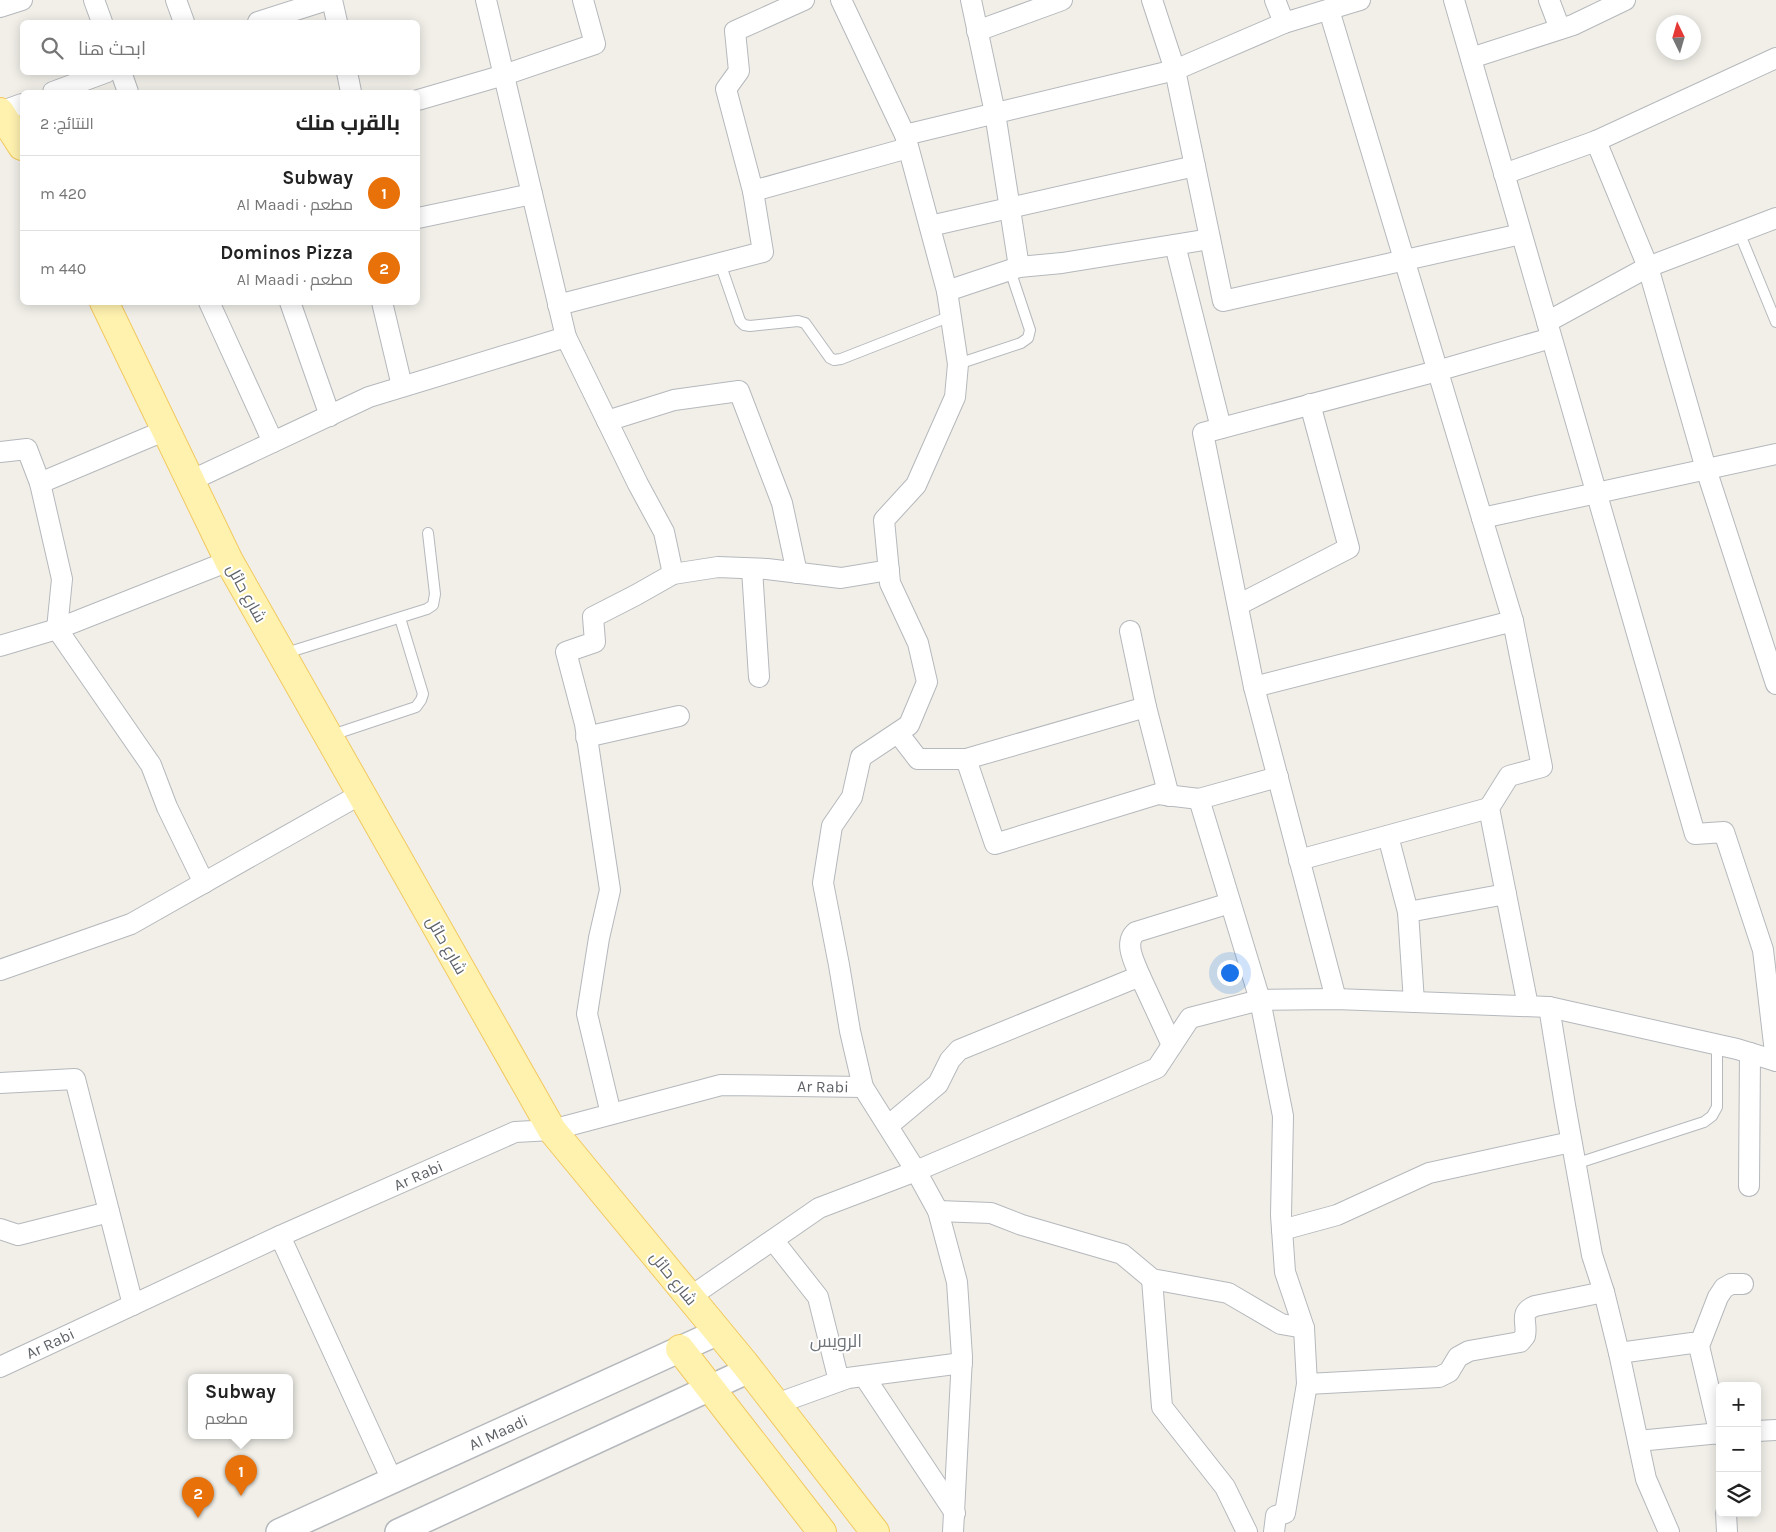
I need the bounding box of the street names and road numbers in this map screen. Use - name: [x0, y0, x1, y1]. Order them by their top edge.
- street label: شارع حائل: [221, 561, 270, 627]
- street label: شارع حائل: [421, 913, 471, 979]
- street label: Ar Rabi: [797, 1077, 849, 1096]
- street label: Ar Rabi: [391, 1156, 446, 1195]
- street label: شارع حائل: [645, 1248, 701, 1310]
- street label: Ar Rabi: [23, 1324, 78, 1363]
- street label: Al Maadi: [466, 1411, 531, 1454]

